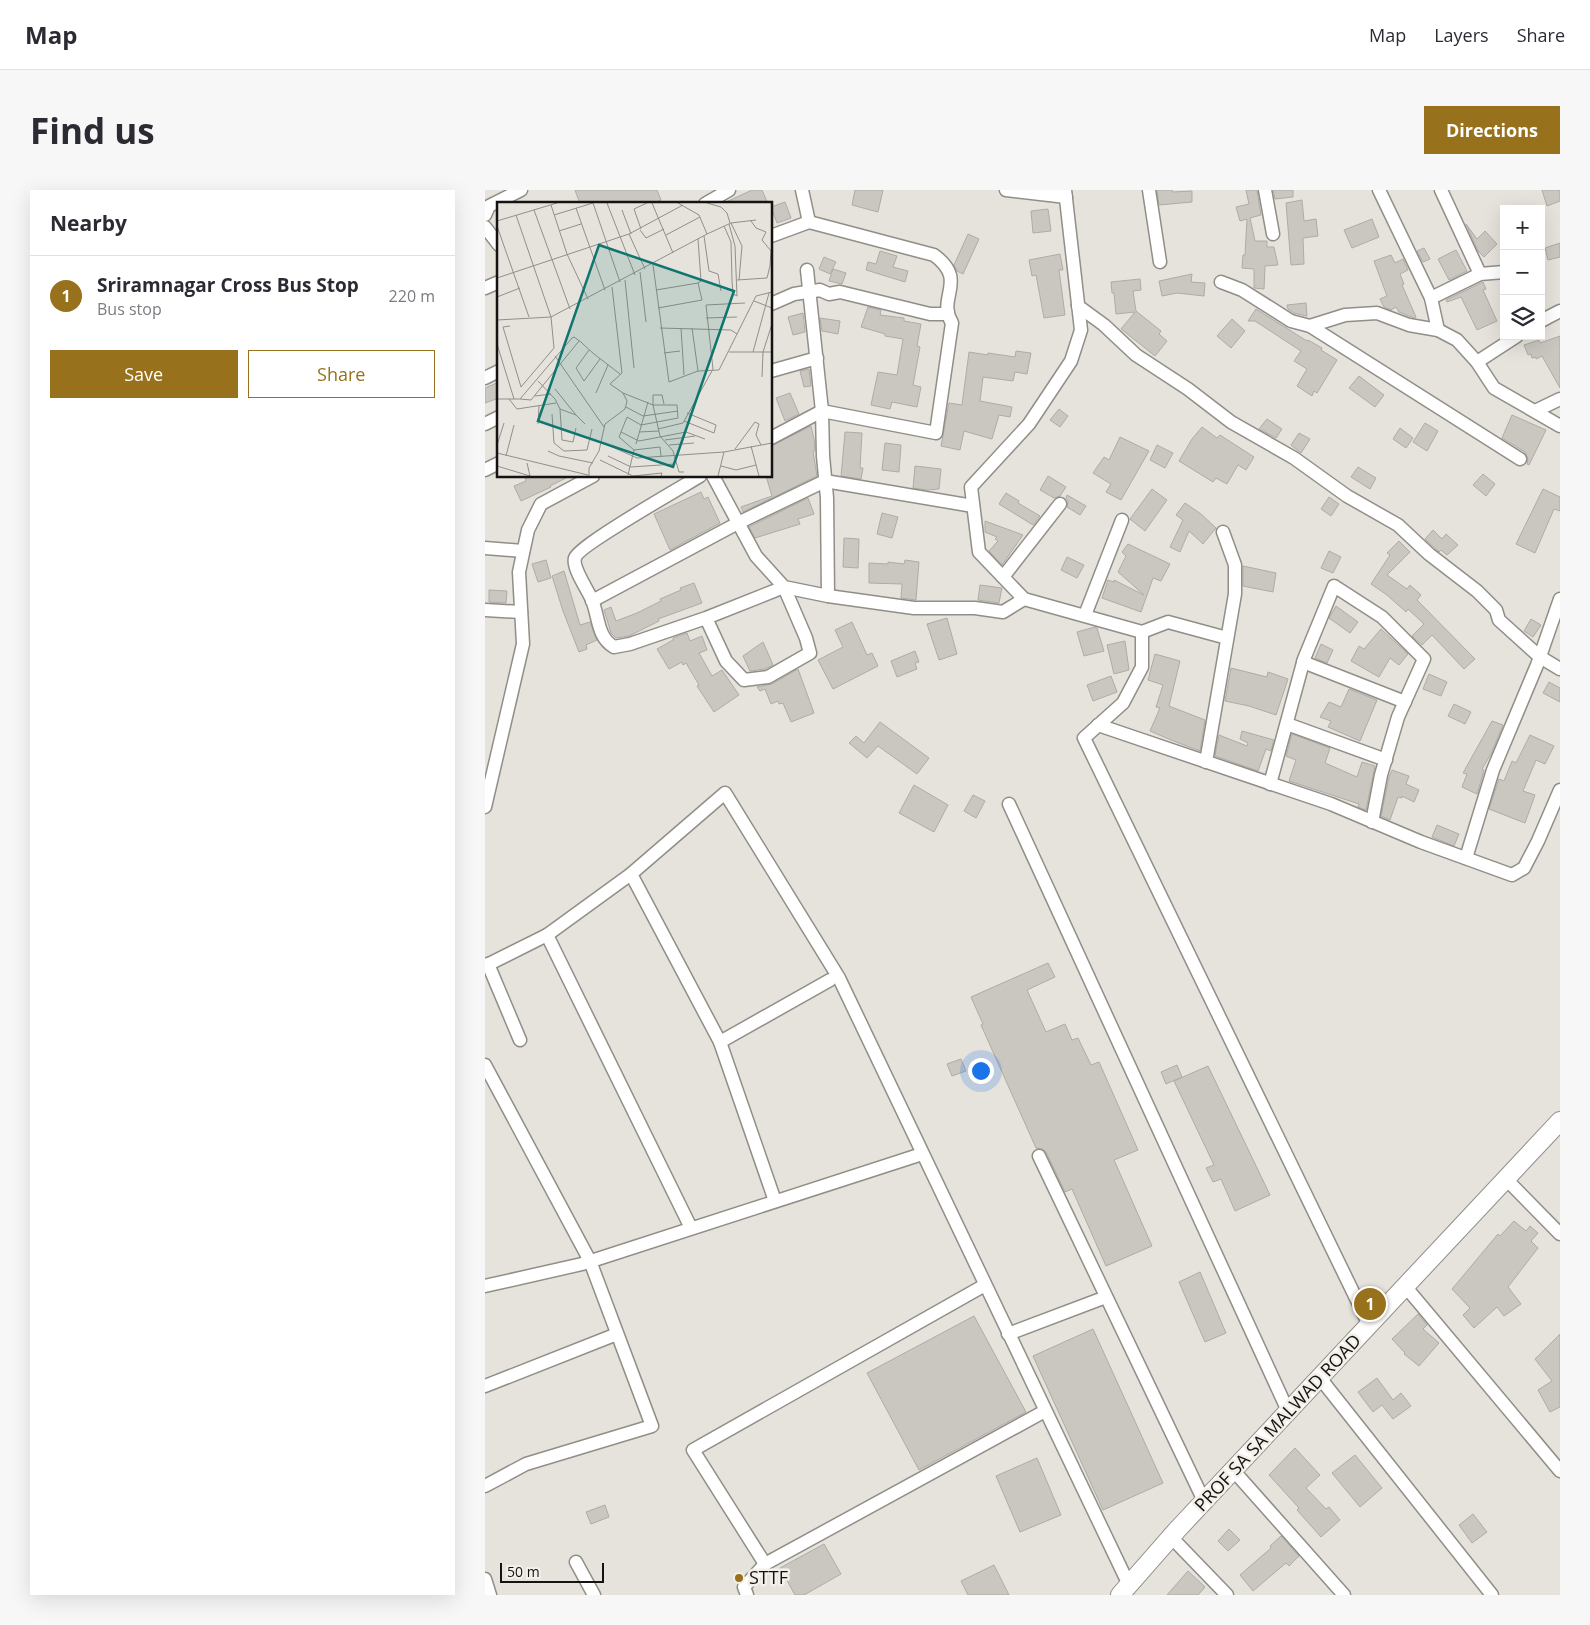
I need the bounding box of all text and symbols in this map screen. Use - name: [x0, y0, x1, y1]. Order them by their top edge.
- text: Map: [25, 18, 77, 51]
- text: Map: [1369, 23, 1406, 47]
- text: Layers: [1434, 23, 1489, 47]
- text: Share: [1517, 23, 1565, 47]
- button: Directions: [1424, 106, 1560, 154]
- text: Find us: [30, 107, 155, 154]
- inset map: [497, 202, 773, 478]
- map controls: [1500, 205, 1545, 340]
- button: +: [1500, 205, 1545, 250]
- text: Nearby: [50, 209, 127, 237]
- button: −: [1500, 250, 1545, 295]
- text: Sriramnagar Cross Bus Stop: [97, 272, 359, 298]
- text: 1: [61, 285, 71, 307]
- text: 220 m: [389, 285, 435, 307]
- button: layers: [1500, 295, 1545, 340]
- text: Bus stop: [97, 298, 162, 320]
- button: Save: [50, 350, 238, 398]
- button: Share: [248, 350, 435, 398]
- your location: [968, 1058, 994, 1084]
- pin: 1: [1354, 1285, 1386, 1323]
- street label: PROF SA SA MALWAD ROAD: [1189, 1329, 1366, 1516]
- scale bar: [500, 1560, 604, 1583]
- text: 50 m: [507, 1562, 540, 1581]
- place label: STTF: [749, 1565, 788, 1589]
- marker: STTF: [733, 1572, 745, 1584]

